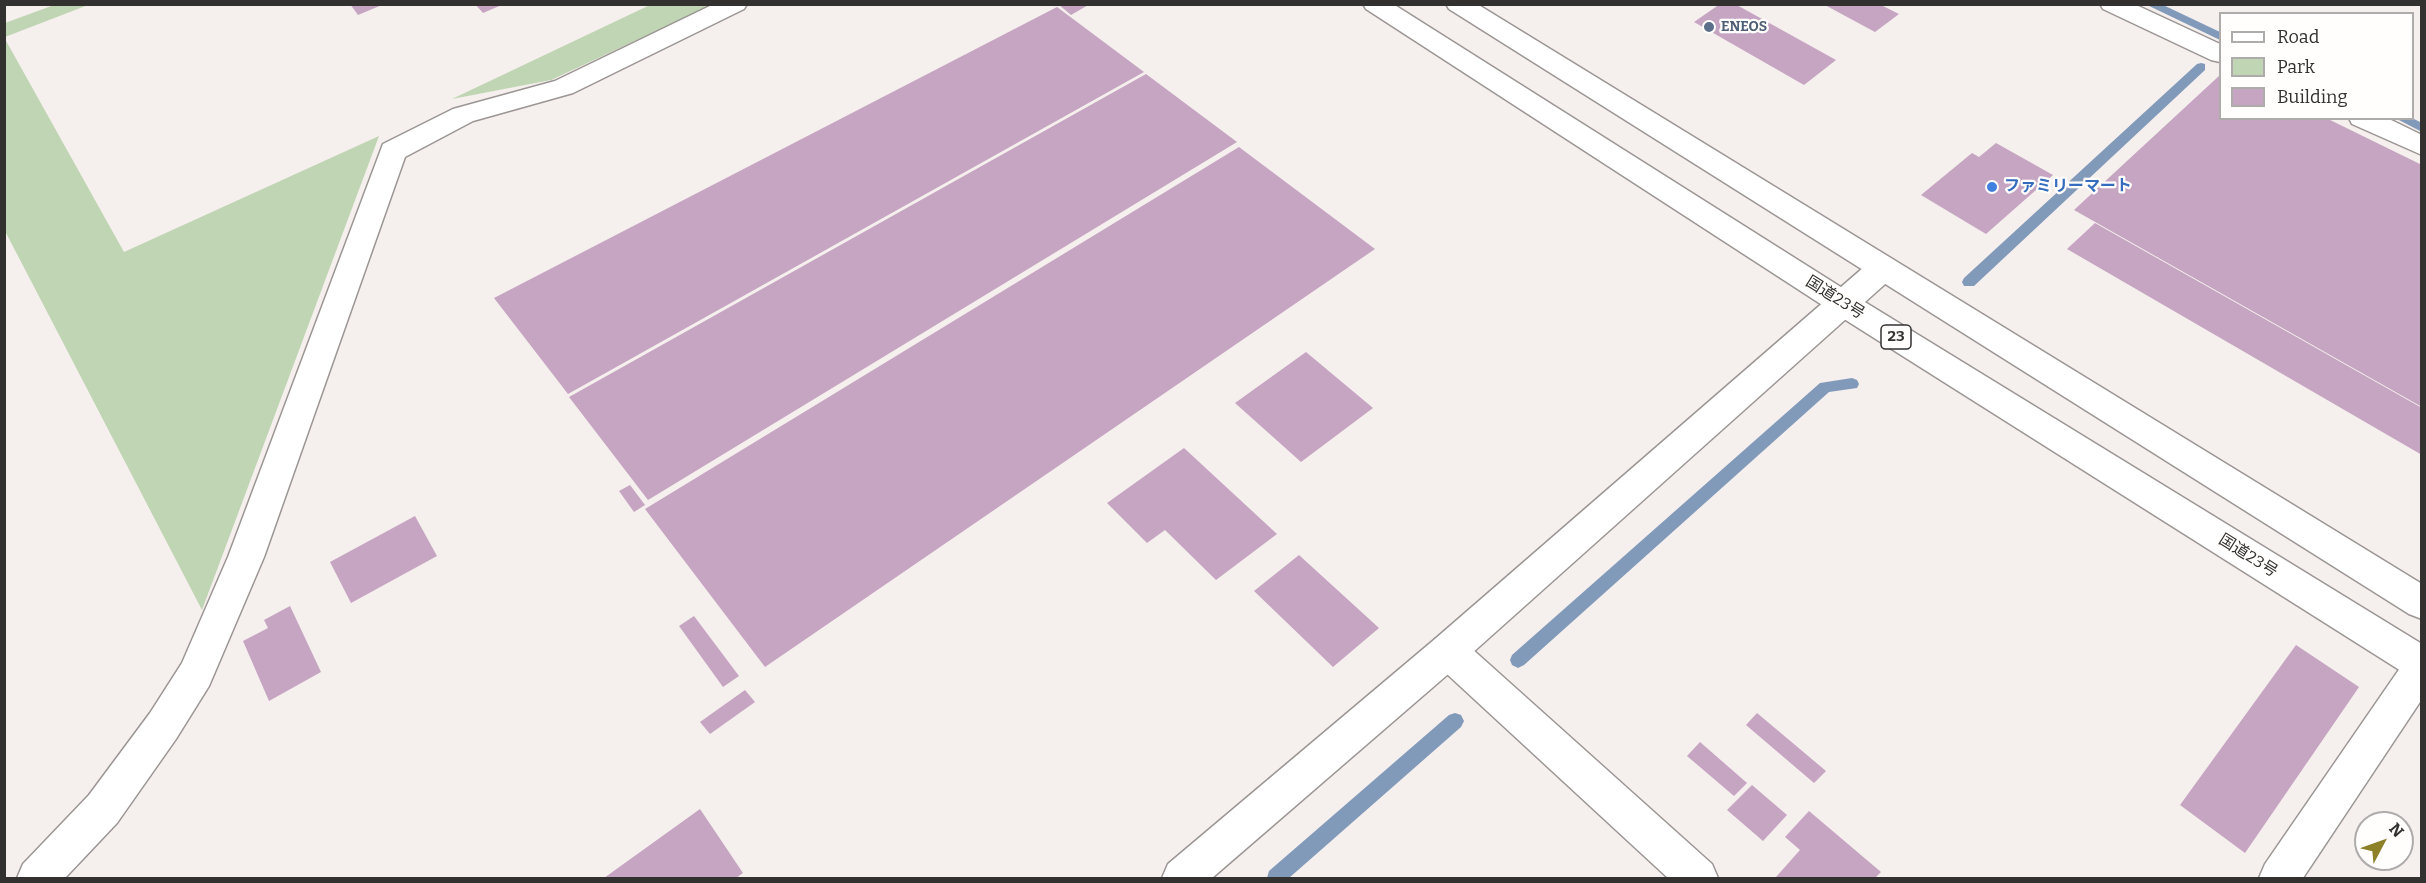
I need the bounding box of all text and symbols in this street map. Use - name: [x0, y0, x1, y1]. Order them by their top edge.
- legend: [2219, 12, 2414, 120]
- place label: ENEOS: [1721, 19, 1767, 35]
- marker: ENEOS: [1702, 20, 1716, 34]
- text: Road: [2277, 26, 2319, 48]
- text: Park: [2277, 56, 2315, 78]
- text: Building: [2277, 86, 2348, 108]
- place label: ファミリーマート: [2004, 177, 2132, 197]
- marker: ファミリーマート: [1985, 180, 1999, 194]
- street label: 国道23号: [1802, 272, 1868, 324]
- road number: 23: [1881, 325, 1911, 349]
- street label: 国道23号: [2215, 530, 2281, 582]
- north arrow: [2354, 811, 2414, 871]
- text: N: [2385, 819, 2408, 841]

